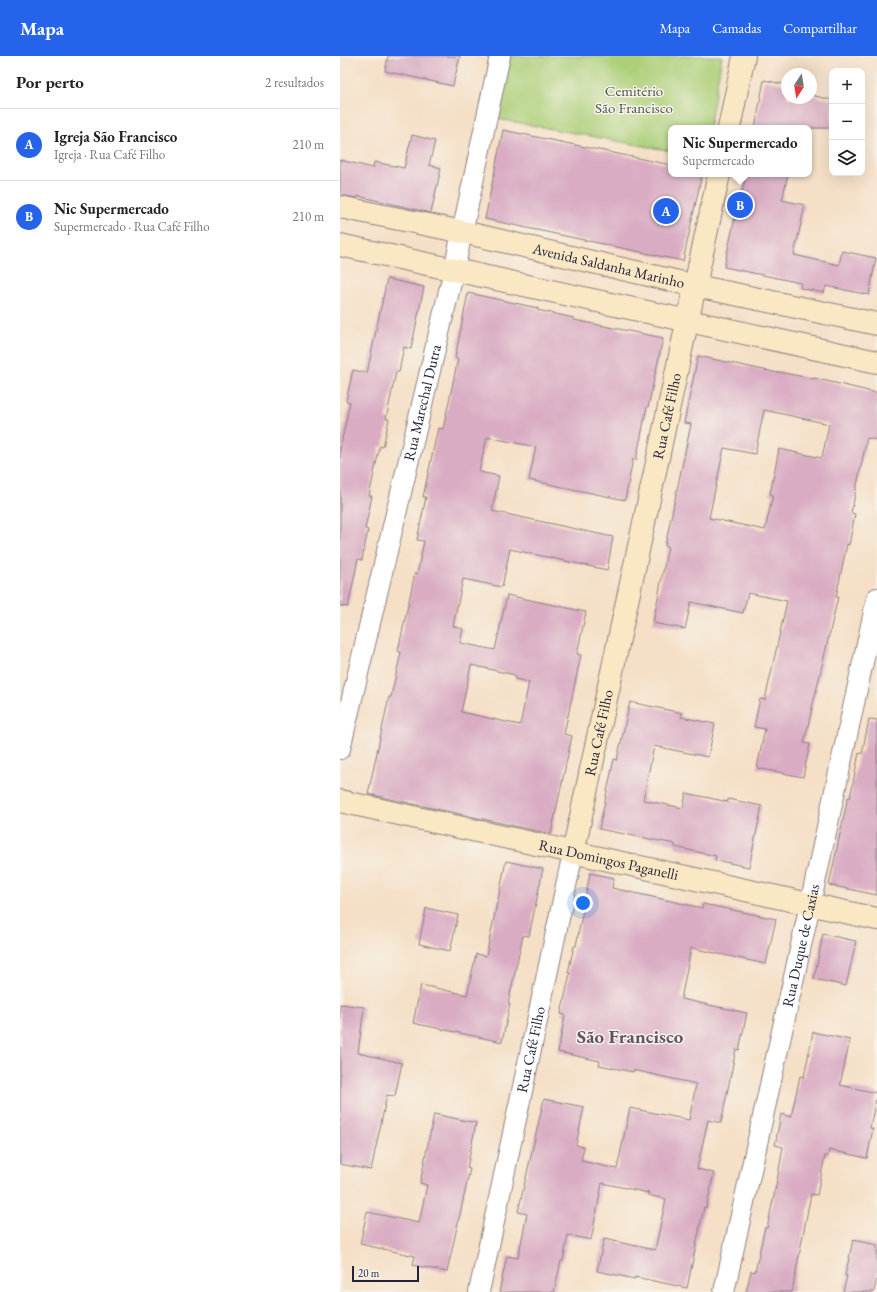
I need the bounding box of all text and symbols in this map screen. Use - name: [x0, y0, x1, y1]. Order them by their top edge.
- text: Mapa: [20, 16, 64, 41]
- text: Mapa: [660, 19, 690, 37]
- text: Camadas: [712, 19, 761, 37]
- text: Compartilhar: [783, 19, 857, 37]
- north arrow: [781, 68, 817, 104]
- map controls: [829, 68, 865, 176]
- button: +: [829, 68, 865, 104]
- text: Por perto: [16, 71, 84, 93]
- text: 2 resultados: [265, 74, 324, 91]
- park label: Cemitério São Francisco: [595, 81, 673, 117]
- button: −: [829, 104, 865, 140]
- popup: [668, 125, 812, 177]
- text: Igreja São Francisco: [54, 127, 177, 146]
- text: Nic Supermercado: [683, 133, 797, 152]
- text: A: [24, 136, 34, 153]
- text: 210 m: [293, 136, 324, 153]
- button: layers: [829, 140, 865, 176]
- text: Igreja · Rua Café Filho: [54, 146, 165, 163]
- text: Supermercado: [683, 152, 754, 169]
- pin: B: [727, 190, 753, 220]
- pin: A: [653, 196, 679, 226]
- text: Nic Supermercado: [54, 199, 169, 218]
- text: B: [25, 208, 33, 225]
- text: 210 m: [293, 208, 324, 225]
- text: Supermercado · Rua Café Filho: [54, 218, 210, 235]
- street label: Avenida Saldanha Marinho: [530, 238, 687, 292]
- street label: Rua Marechal Dutra: [399, 342, 445, 463]
- street label: Rua Café Filho: [648, 371, 685, 461]
- street label: Rua Café Filho: [580, 688, 617, 778]
- street label: Rua Domingos Paganelli: [537, 835, 681, 884]
- street label: Rua Duque de Caxias: [778, 882, 823, 1009]
- your location: [573, 893, 593, 913]
- street label: Rua Café Filho: [512, 1005, 549, 1094]
- district label: São Francisco: [577, 1024, 684, 1049]
- scale bar: [352, 1264, 419, 1283]
- text: 20 m: [358, 1266, 379, 1280]

